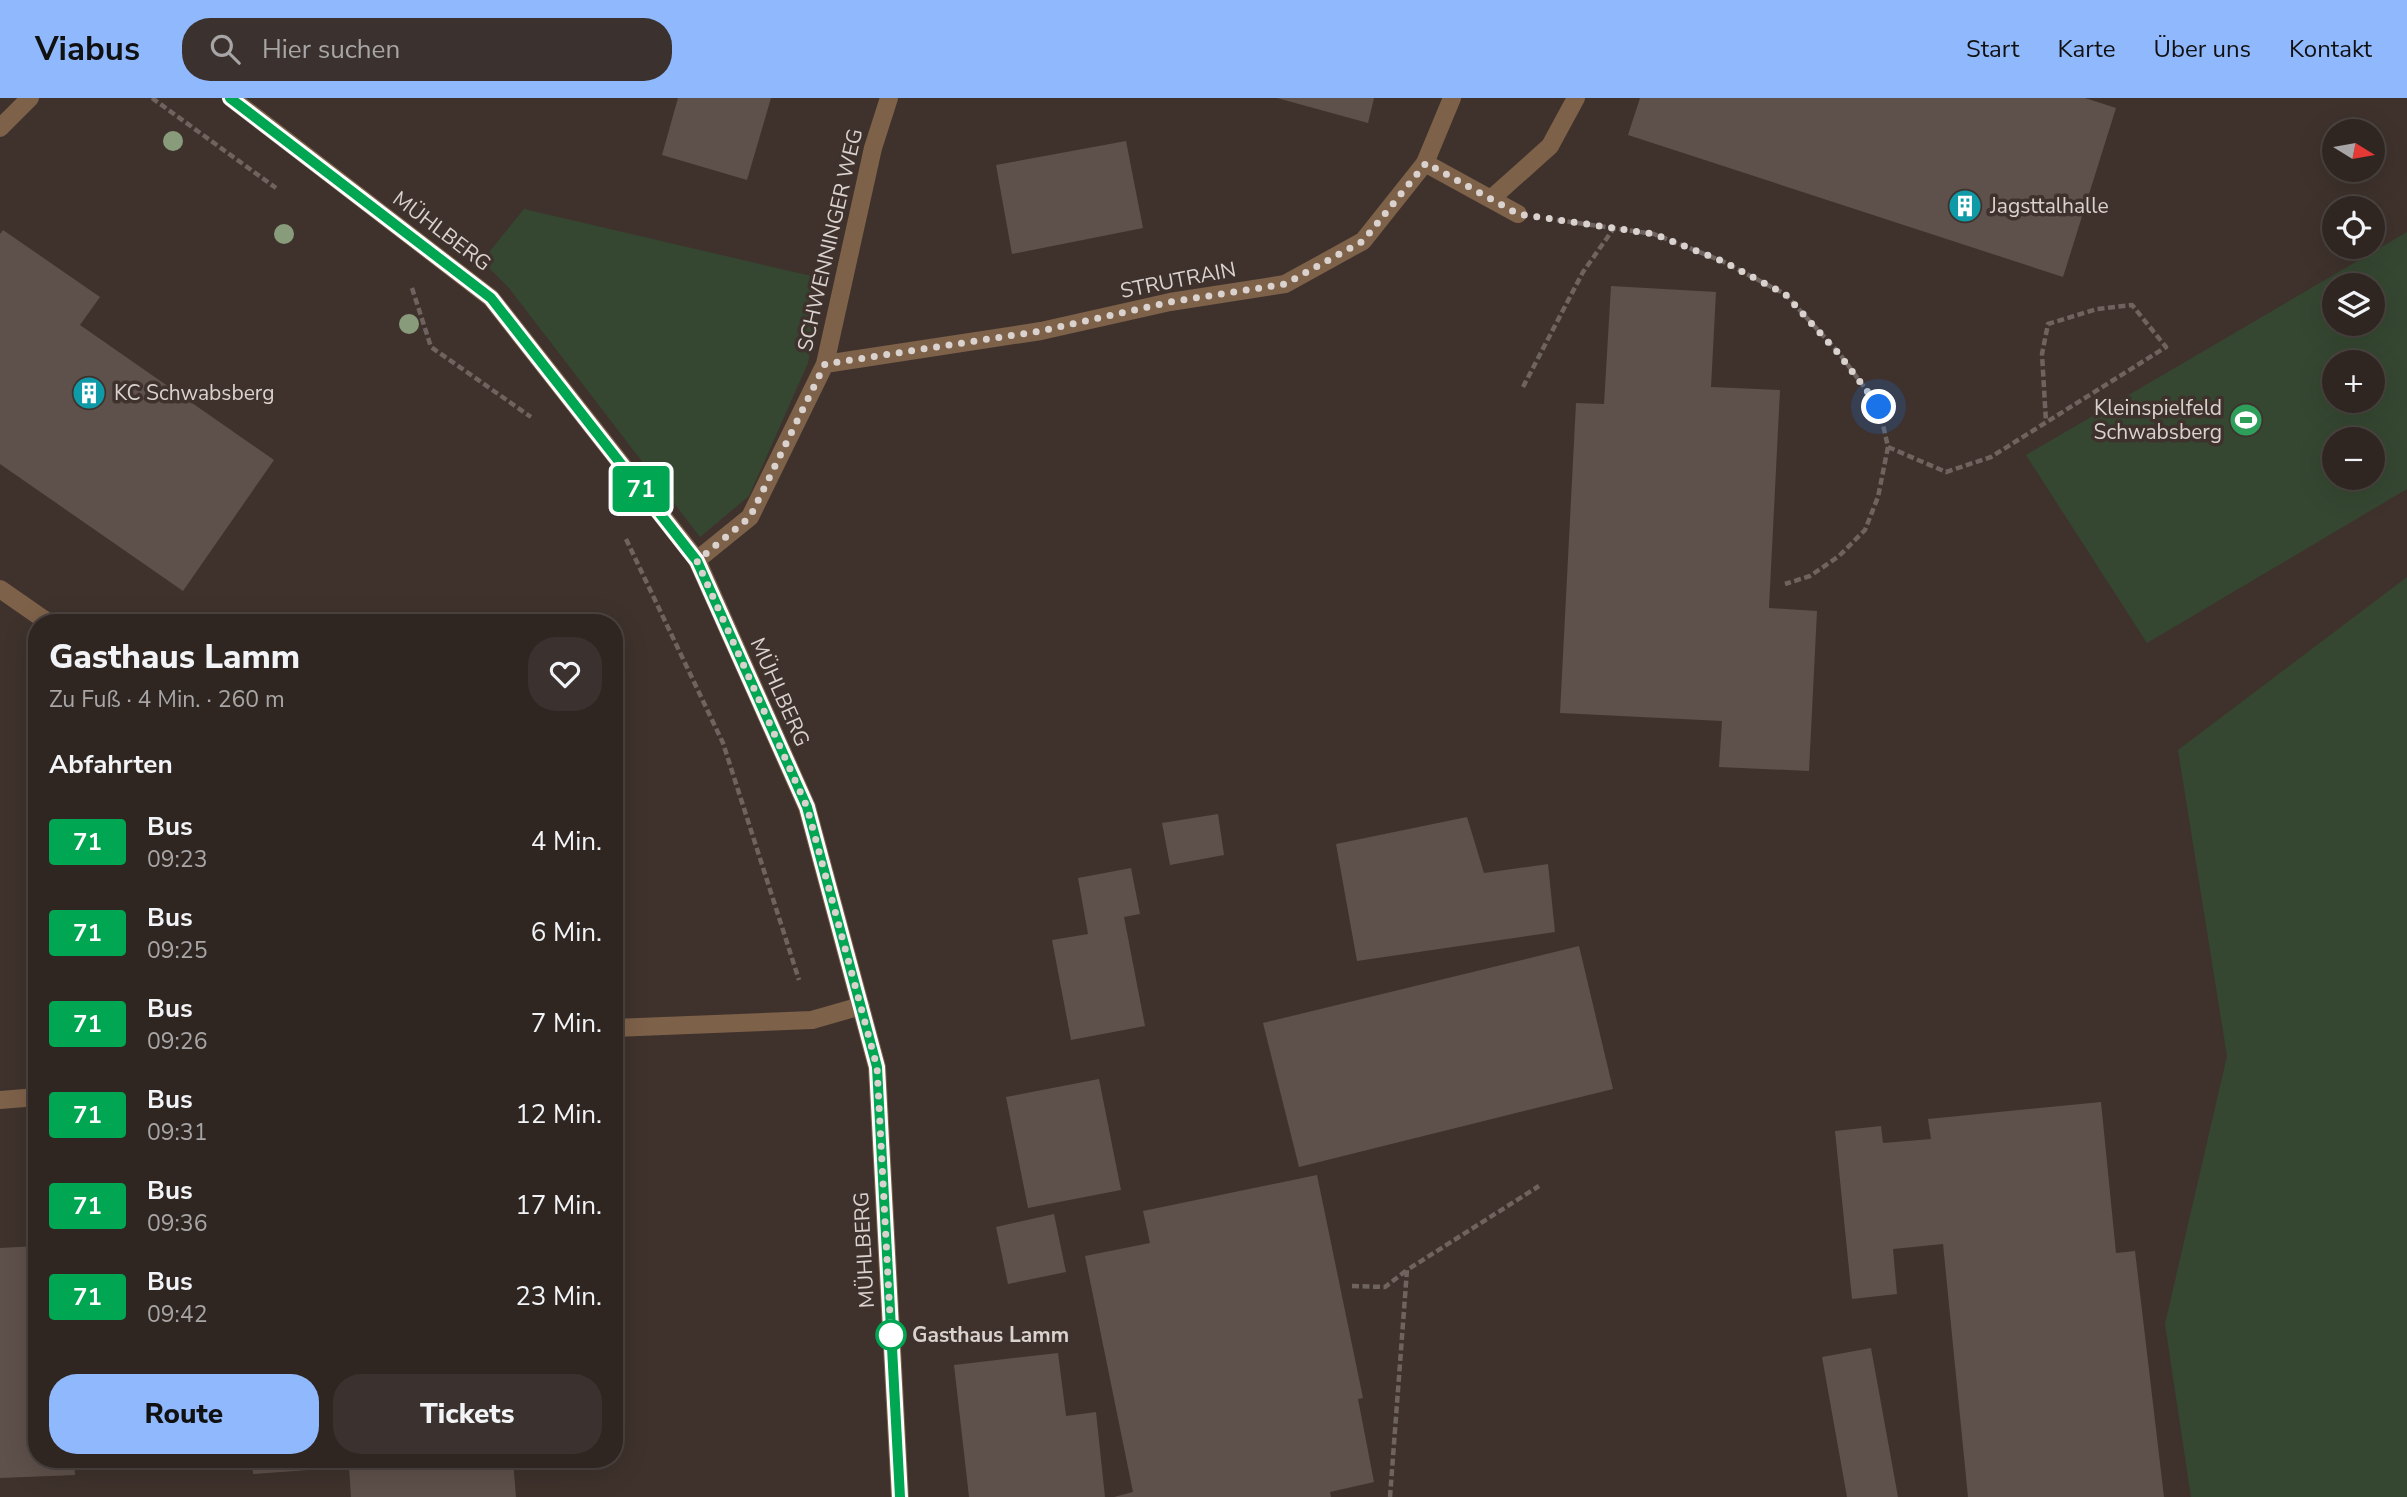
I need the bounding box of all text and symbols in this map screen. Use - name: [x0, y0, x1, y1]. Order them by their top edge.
- search box: [182, 18, 672, 81]
- text: Viabus: [35, 27, 140, 72]
- icon: search: [206, 30, 244, 68]
- text: Hier suchen: [262, 32, 400, 67]
- text: Start: [1966, 33, 2019, 65]
- text: Karte: [2057, 33, 2115, 65]
- text: Über uns: [2153, 33, 2251, 65]
- text: Kontakt: [2289, 33, 2372, 65]
- north arrow: [2322, 119, 2385, 182]
- map controls: [2322, 119, 2385, 490]
- street label: SCHWENNINGER WEG: [791, 126, 869, 354]
- street label: MÜHLBERG: [387, 185, 497, 277]
- building icon: Jagsttalhalle: [1946, 187, 1984, 225]
- place label: Jagsttalhalle: [1989, 192, 2109, 220]
- button: locate: [2322, 196, 2385, 259]
- street label: STRUTRAIN: [1118, 255, 1238, 305]
- button: layers: [2322, 273, 2385, 336]
- button: +: [2322, 350, 2385, 413]
- building icon: KC Schwabsberg: [70, 374, 108, 412]
- place label: KC Schwabsberg: [114, 379, 275, 407]
- your location: [1861, 389, 1896, 424]
- place label: Kleinspielfeld Schwabsberg: [2094, 394, 2222, 446]
- sports icon: Kleinspielfeld Schwabsberg: [2227, 401, 2265, 439]
- button: −: [2322, 427, 2385, 490]
- line badge: 71: [610, 466, 672, 512]
- text: 71: [627, 473, 655, 505]
- street label: MÜHLBERG: [744, 633, 816, 751]
- text: Gasthaus Lamm: [49, 635, 300, 680]
- button: heart: [528, 637, 602, 711]
- text: Zu Fuß · 4 Min. · 260 m: [49, 684, 285, 715]
- text: Abfahrten: [49, 747, 173, 782]
- text: Bus: [147, 809, 193, 844]
- text: 4 Min.: [531, 824, 602, 859]
- text: 71: [73, 826, 102, 858]
- text: 09:23: [147, 844, 207, 875]
- text: Bus: [147, 900, 193, 935]
- text: 6 Min.: [531, 915, 602, 950]
- text: 71: [73, 917, 102, 949]
- text: 09:25: [147, 935, 207, 966]
- text: Bus: [147, 991, 193, 1026]
- text: 7 Min.: [531, 1006, 602, 1041]
- text: 71: [73, 1008, 102, 1040]
- text: 09:26: [147, 1026, 207, 1057]
- text: Bus: [147, 1082, 193, 1117]
- text: 12 Min.: [515, 1097, 602, 1132]
- text: 71: [73, 1099, 102, 1131]
- text: 09:31: [147, 1117, 207, 1148]
- text: Bus: [147, 1173, 193, 1208]
- text: 17 Min.: [515, 1188, 602, 1223]
- text: 71: [73, 1190, 102, 1222]
- street label: MÜHLBERG: [847, 1191, 881, 1309]
- text: 09:36: [147, 1208, 207, 1239]
- text: Bus: [147, 1264, 193, 1299]
- text: 23 Min.: [515, 1279, 602, 1314]
- text: 71: [73, 1281, 102, 1313]
- text: 09:42: [147, 1299, 207, 1330]
- marker: Gasthaus Lamm: [876, 1320, 906, 1350]
- place label: Gasthaus Lamm: [912, 1321, 1069, 1349]
- button: Route: [49, 1374, 319, 1454]
- button: Tickets: [333, 1374, 602, 1454]

